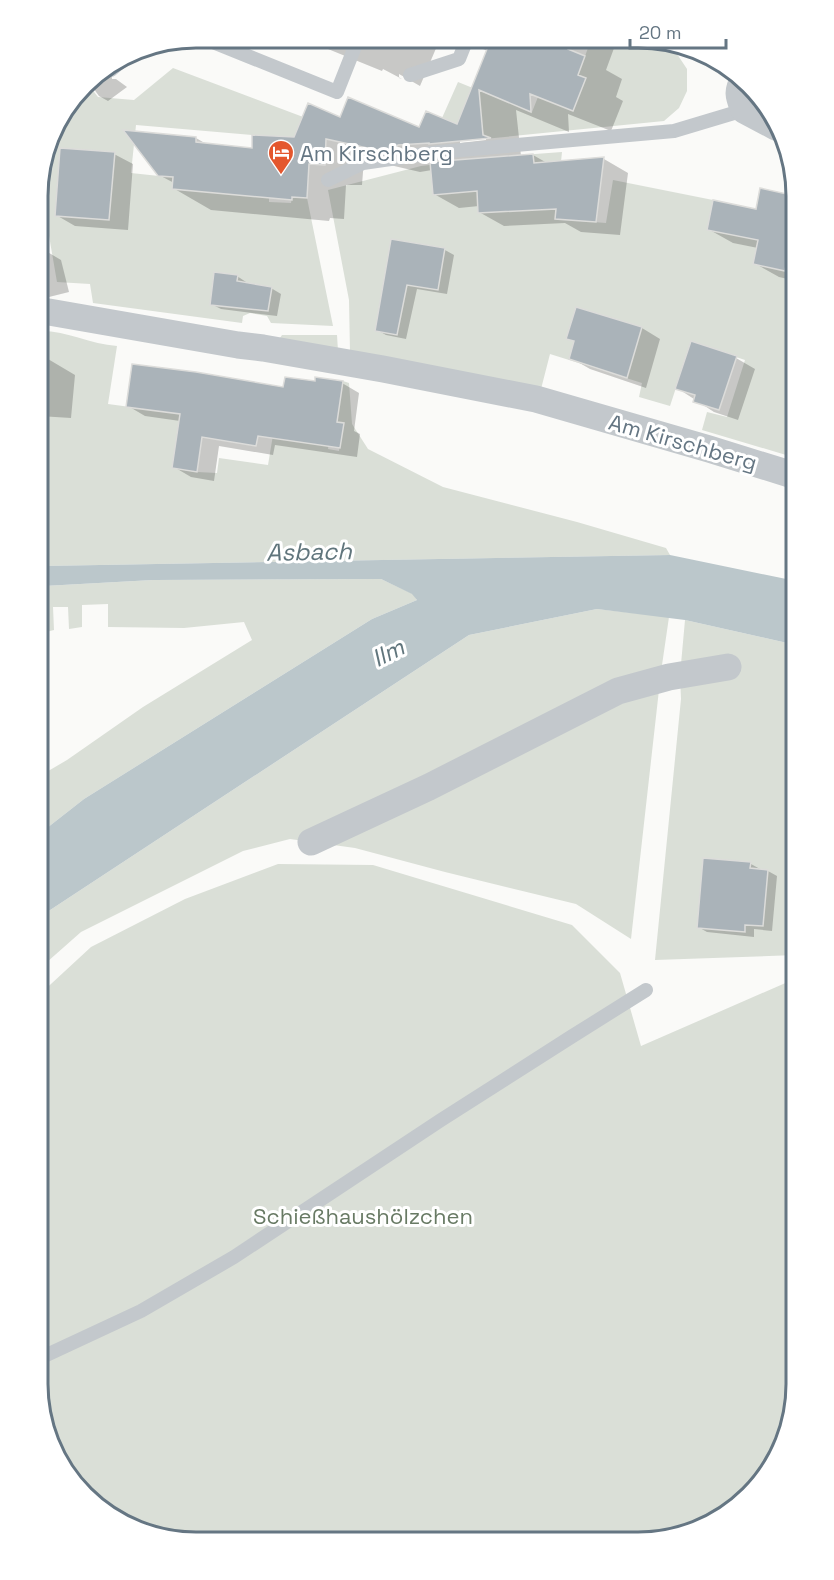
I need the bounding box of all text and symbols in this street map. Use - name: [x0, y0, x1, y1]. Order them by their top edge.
- scale bar: [630, 12, 726, 50]
- text: 20 m: [639, 21, 682, 44]
- hotel icon: Am Kirschberg: [266, 138, 296, 176]
- place label: Am Kirschberg: [300, 139, 453, 167]
- street label: Am Kirschberg: [606, 407, 760, 477]
- water label: Asbach: [266, 535, 353, 568]
- water label: Ilm: [366, 631, 410, 674]
- park label: Schießhaushölzchen: [253, 1202, 473, 1230]

